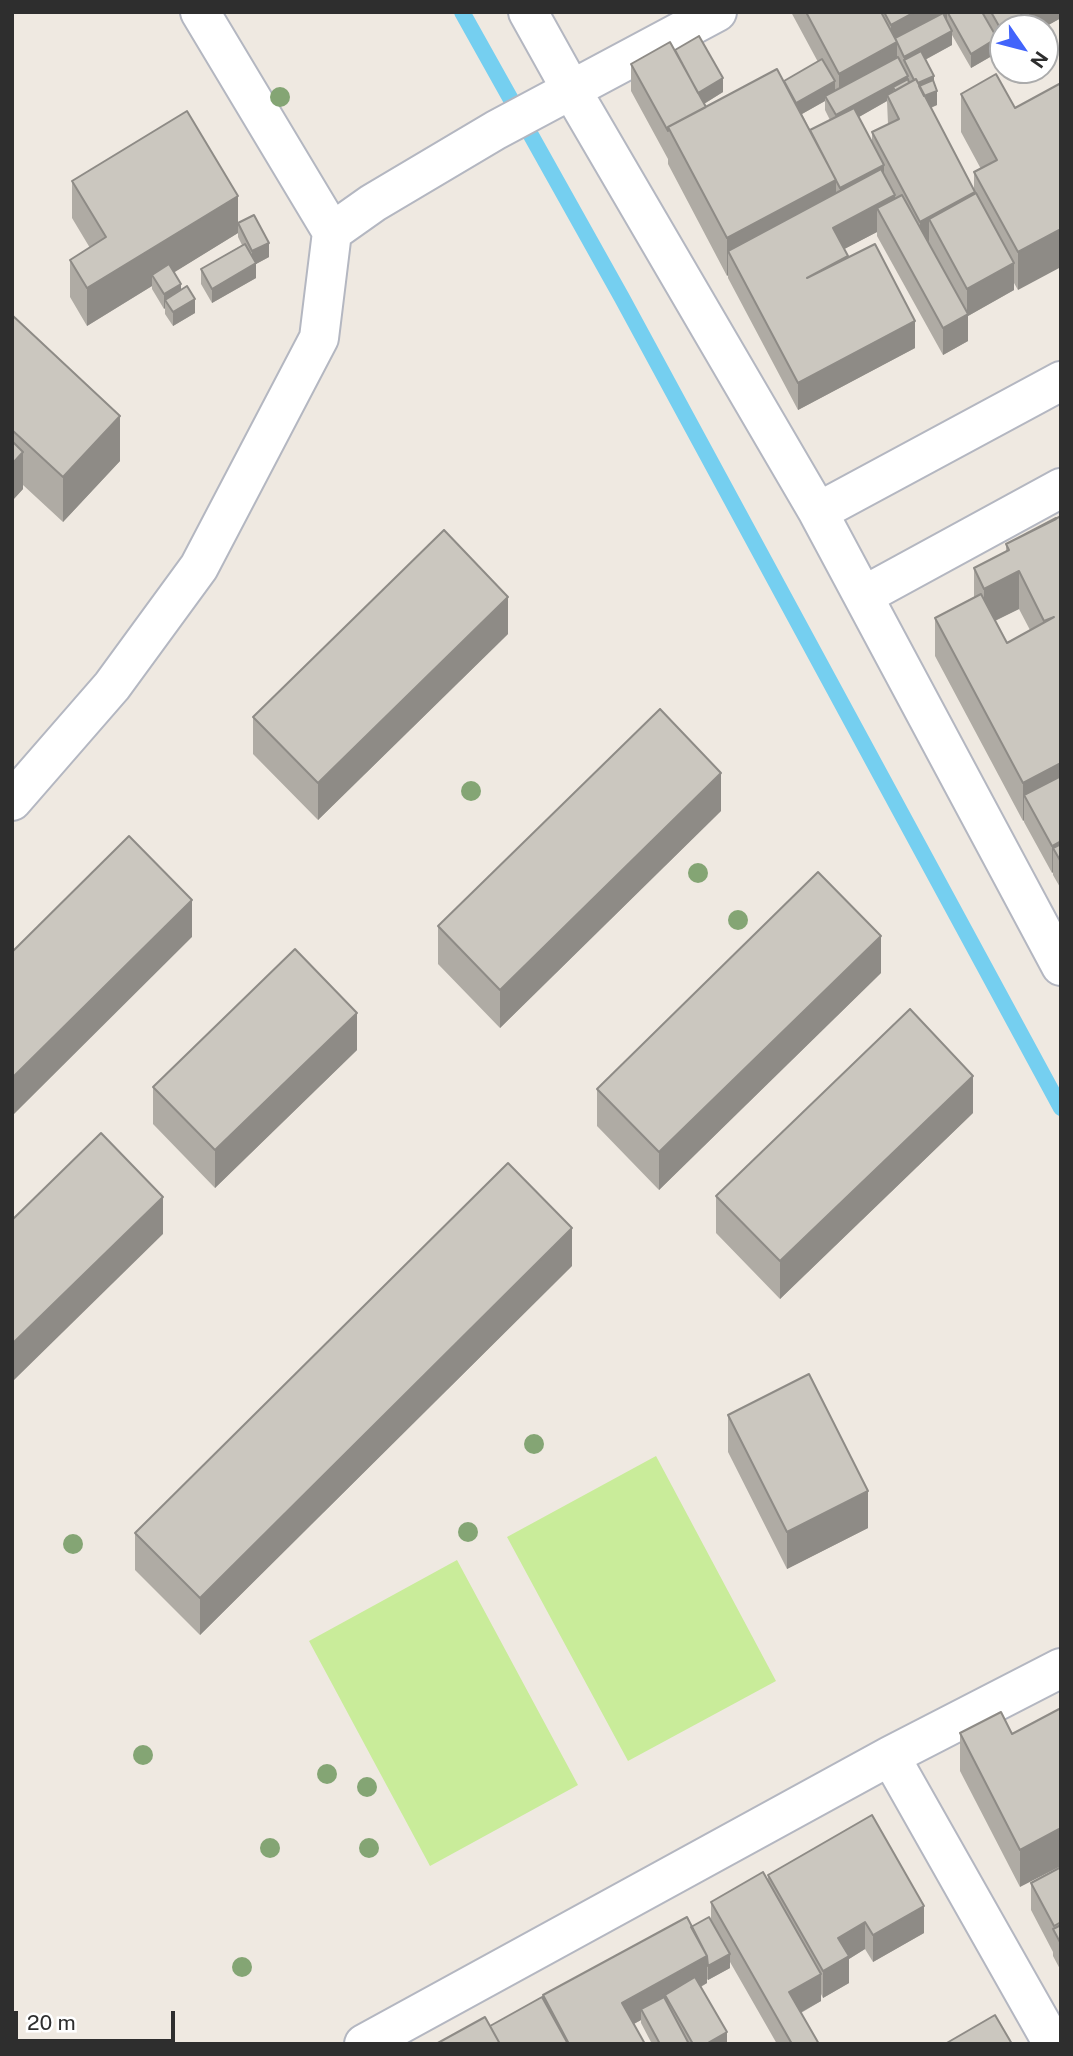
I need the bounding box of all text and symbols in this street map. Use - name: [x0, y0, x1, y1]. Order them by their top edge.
- north arrow: [989, 14, 1059, 84]
- text: N: [1026, 47, 1053, 72]
- scale bar: [18, 1996, 178, 2040]
- text: 20 m: [27, 2010, 76, 2035]

